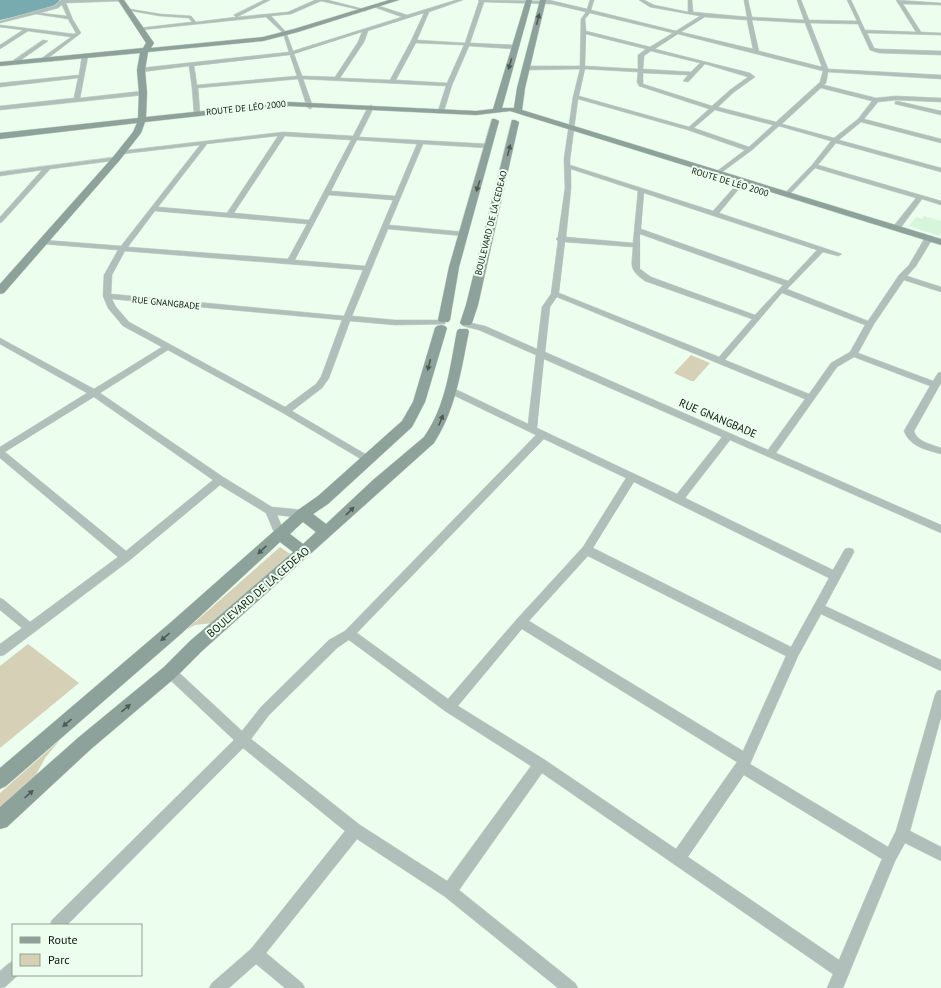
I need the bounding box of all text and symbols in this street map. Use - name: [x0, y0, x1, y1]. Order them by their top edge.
- one-way arrow: [536, 13, 542, 25]
- one-way arrow: [507, 59, 513, 71]
- street label: ROUTE DE LÉO 2000: [206, 98, 286, 117]
- one-way arrow: [507, 143, 513, 156]
- street label: ROUTE DE LÉO 2000: [690, 165, 770, 198]
- street label: BOULEVARD DE LA CEDEAO: [472, 169, 509, 276]
- one-way arrow: [475, 180, 481, 192]
- street label: RUE GNANGBADE: [132, 293, 201, 312]
- one-way arrow: [426, 359, 432, 371]
- street label: RUE GNANGBADE: [677, 395, 759, 441]
- one-way arrow: [438, 413, 444, 425]
- one-way arrow: [345, 506, 355, 516]
- street label: BOULEVARD DE LA CEDEAO: [204, 544, 312, 640]
- one-way arrow: [257, 546, 267, 555]
- one-way arrow: [160, 632, 170, 642]
- one-way arrow: [121, 704, 132, 713]
- one-way arrow: [62, 718, 73, 727]
- one-way arrow: [24, 790, 34, 799]
- legend: [12, 924, 142, 976]
- text: Route: [48, 932, 78, 947]
- text: Parc: [48, 952, 70, 967]

